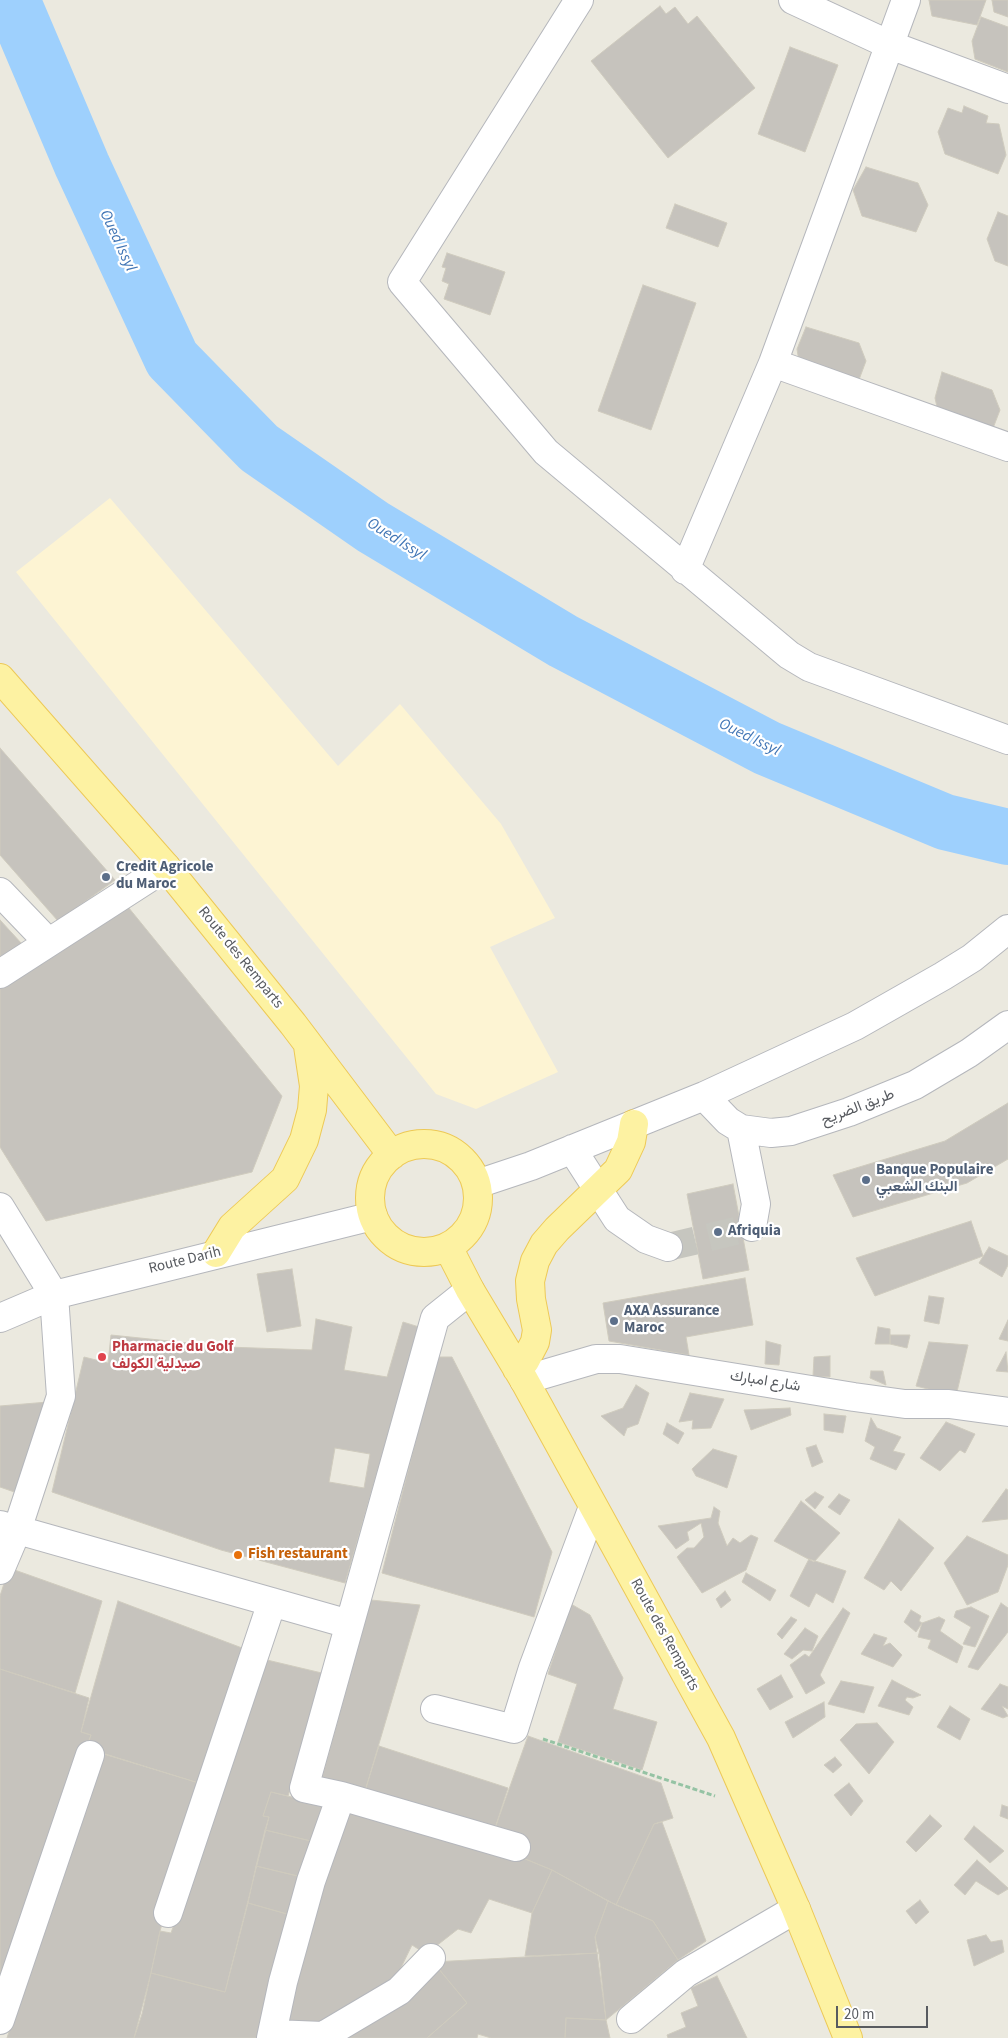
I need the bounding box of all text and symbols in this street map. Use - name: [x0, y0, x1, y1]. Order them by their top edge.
- water label: Oued Issyl: [94, 207, 140, 275]
- water label: Oued Issyl: [363, 514, 429, 566]
- water label: Oued Issyl: [715, 715, 783, 761]
- place label: Credit Agricole du Maroc: [116, 859, 214, 894]
- marker: Credit Agricole du Maroc: [100, 871, 112, 883]
- street label: Route des Remparts: [194, 904, 286, 1012]
- street label: طريق الضريح: [819, 1086, 897, 1130]
- place label: Banque Populaire البنك الشعبي: [876, 1162, 993, 1197]
- marker: Banque Populaire البنك الشعبي: [860, 1174, 872, 1186]
- place label: Afriquia: [728, 1223, 781, 1241]
- marker: Afriquia: [712, 1226, 724, 1238]
- street label: Route Darih: [147, 1243, 223, 1279]
- place label: AXA Assurance Maroc: [624, 1303, 720, 1338]
- marker: AXA Assurance Maroc: [608, 1315, 620, 1327]
- place label: Pharmacie du Golf صيدلية الكولف: [112, 1339, 233, 1374]
- marker: Pharmacie du Golf صيدلية الكولف: [96, 1351, 108, 1363]
- street label: شارع امبارك: [728, 1368, 802, 1396]
- place label: Fish restaurant: [248, 1546, 348, 1564]
- marker: Fish restaurant: [232, 1549, 244, 1561]
- street label: Route des Remparts: [626, 1576, 702, 1694]
- scale bar: [838, 1996, 930, 2028]
- text: 20 m: [844, 2004, 874, 2025]

